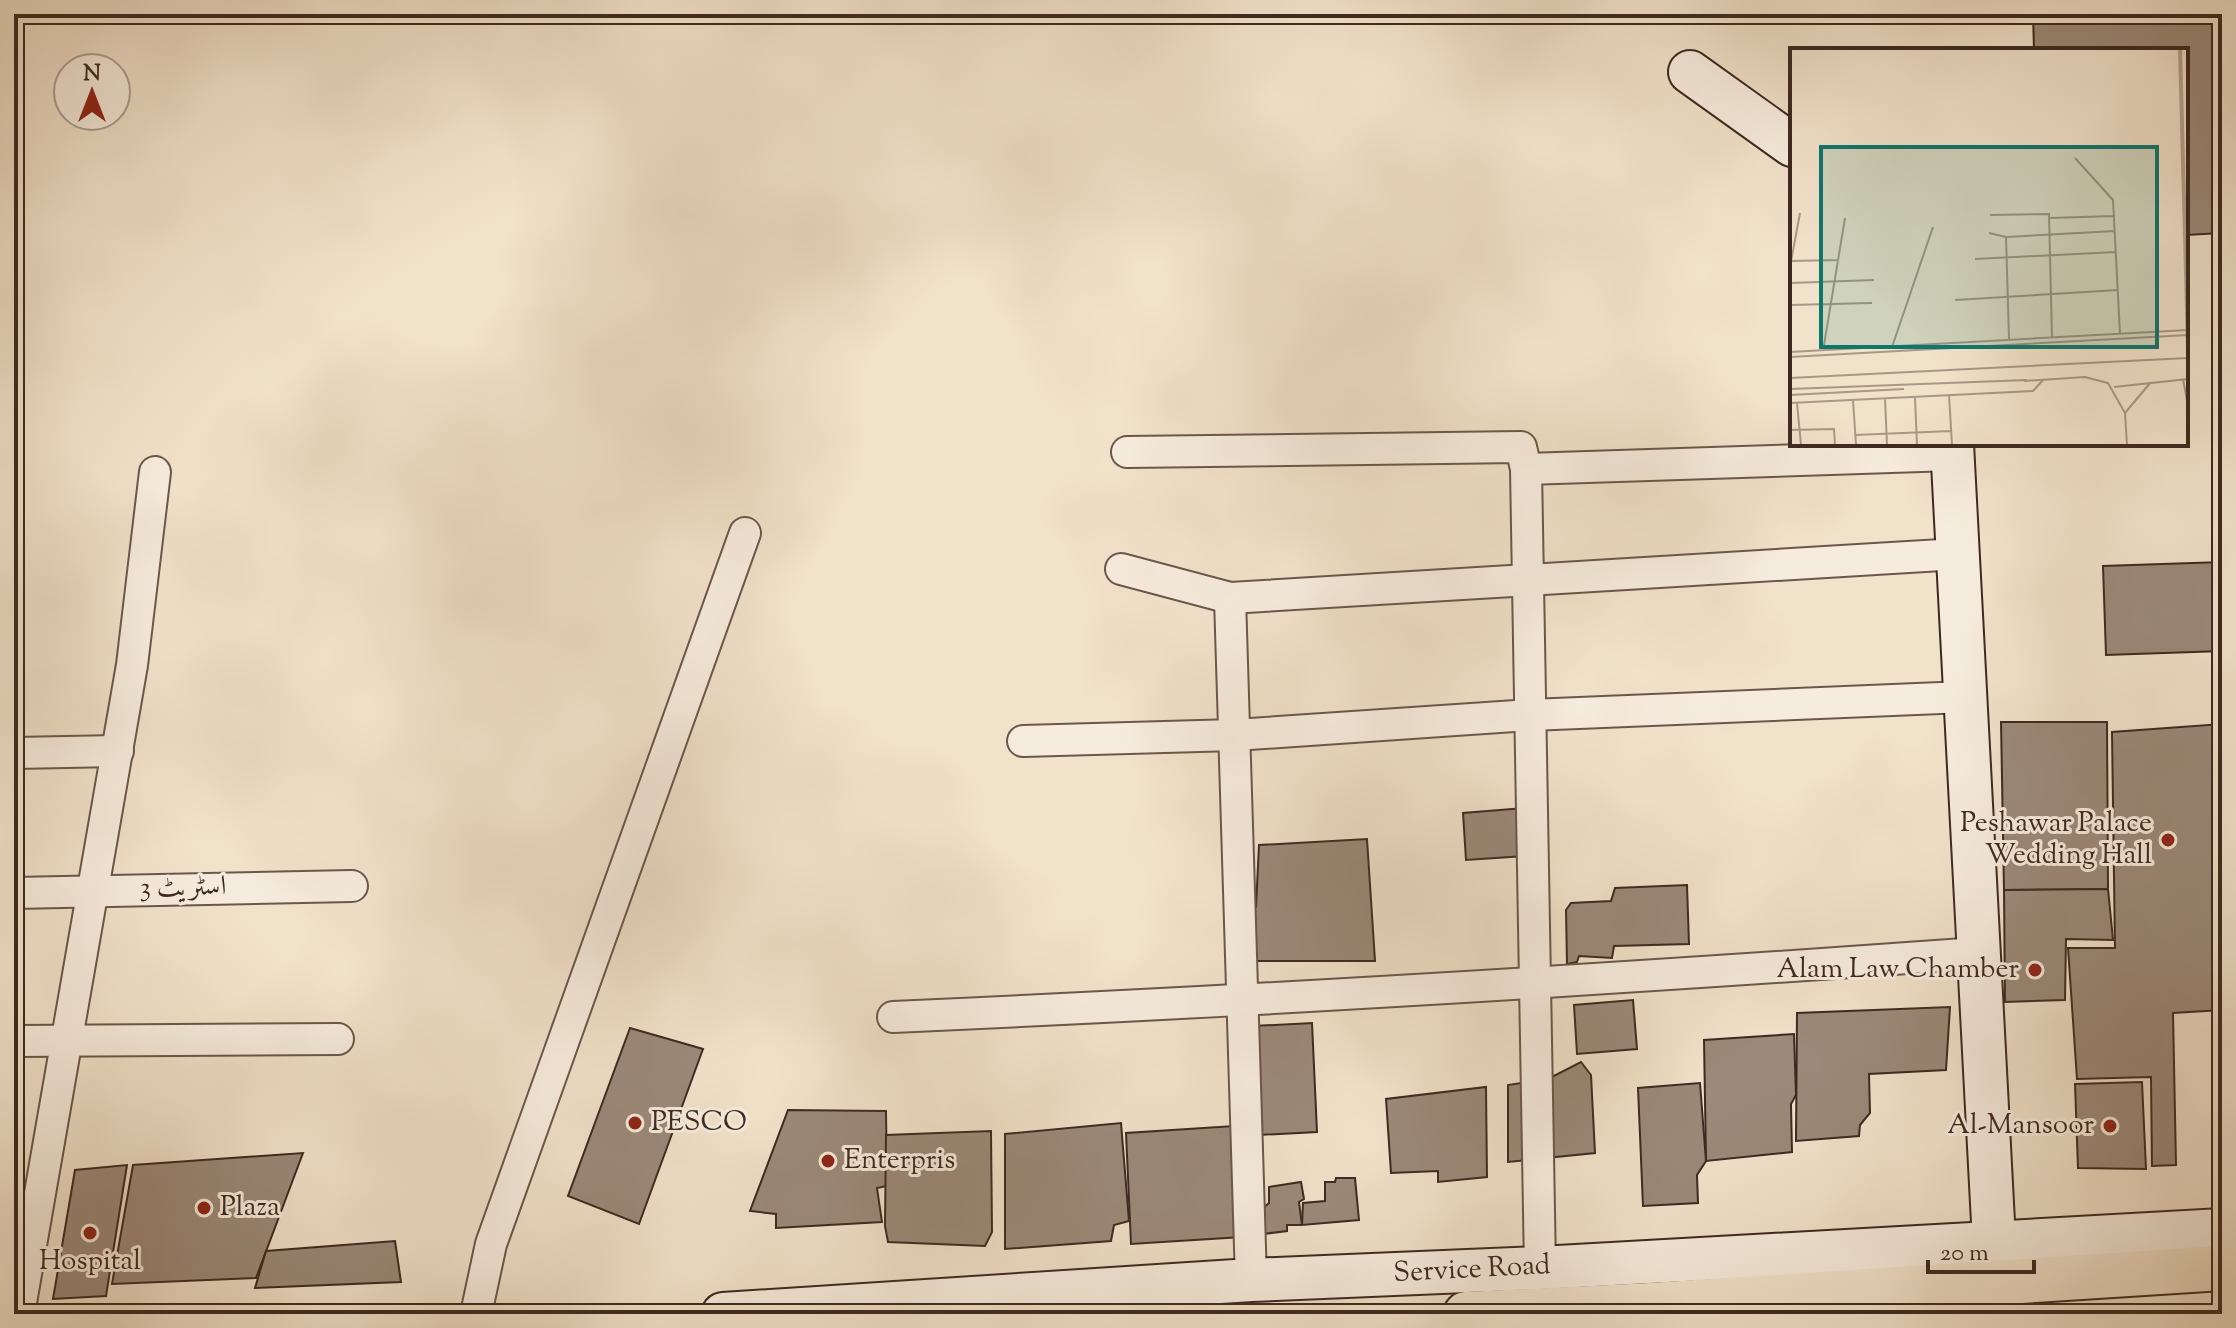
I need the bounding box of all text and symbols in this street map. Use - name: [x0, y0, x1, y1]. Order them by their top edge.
- inset map: [1790, 48, 2188, 446]
- north arrow: [52, 52, 132, 132]
- text: N: [83, 59, 101, 91]
- place label: Peshawar Palace Wedding Hall: [1960, 804, 2152, 876]
- marker: Peshawar Palace Wedding Hall: [2159, 831, 2177, 849]
- street label: اسٹریٹ 3: [139, 867, 227, 909]
- place label: Alam Law Chamber: [1776, 950, 2019, 990]
- marker: Alam Law Chamber: [2026, 961, 2044, 979]
- place label: PESCO: [651, 1103, 747, 1143]
- place label: Al-Mansoor: [1947, 1106, 2094, 1146]
- marker: PESCO: [626, 1114, 644, 1132]
- marker: Al-Mansoor: [2101, 1117, 2119, 1135]
- place label: Enterpris: [844, 1141, 955, 1181]
- marker: Enterpris: [819, 1152, 837, 1170]
- place label: Plaza: [220, 1188, 280, 1228]
- marker: Plaza: [195, 1199, 213, 1217]
- marker: Hospital: [81, 1224, 99, 1242]
- scale bar: [1928, 1224, 2034, 1274]
- text: 20 m: [1940, 1237, 1989, 1271]
- place label: Hospital: [39, 1242, 141, 1282]
- street label: Service Road: [1392, 1246, 1552, 1294]

